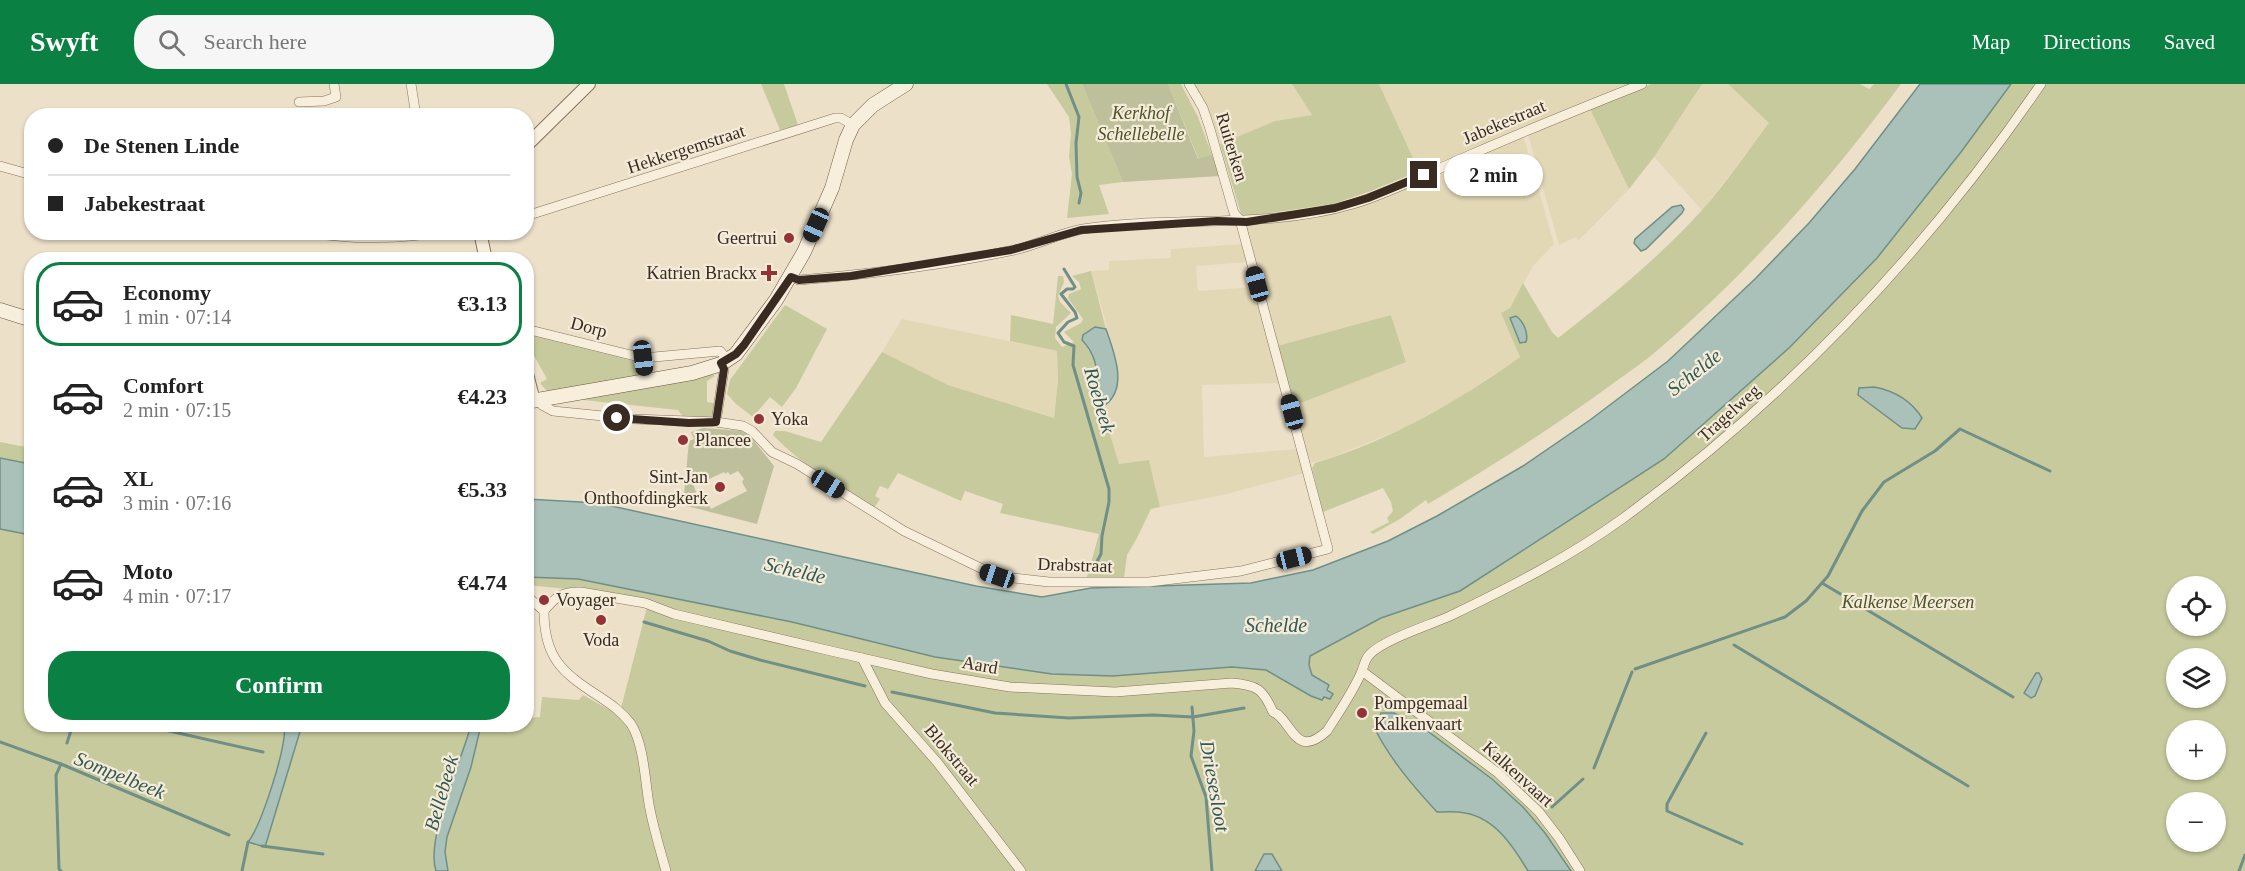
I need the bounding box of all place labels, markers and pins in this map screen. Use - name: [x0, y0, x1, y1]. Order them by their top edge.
- place label: Geertrui: [717, 228, 777, 248]
- marker: Geertrui: [782, 231, 796, 245]
- place label: Katrien Brackx: [647, 263, 757, 283]
- marker: Katrien Brackx: [762, 266, 776, 280]
- place label: Yoka: [771, 409, 808, 429]
- marker: Yoka: [752, 412, 766, 426]
- place label: Plancee: [695, 430, 751, 450]
- marker: Plancee: [676, 433, 690, 447]
- place label: Sint-Jan Onthoofdingkerk: [584, 467, 708, 508]
- marker: Sint-Jan Onthoofdingkerk: [713, 480, 727, 494]
- place label: Voyager: [556, 590, 616, 610]
- marker: Voyager: [537, 593, 551, 607]
- marker: Voda: [594, 613, 608, 627]
- place label: Voda: [583, 630, 619, 650]
- place label: Pompgemaal Kalkenvaart: [1374, 693, 1468, 734]
- marker: Pompgemaal Kalkenvaart: [1355, 706, 1369, 720]

